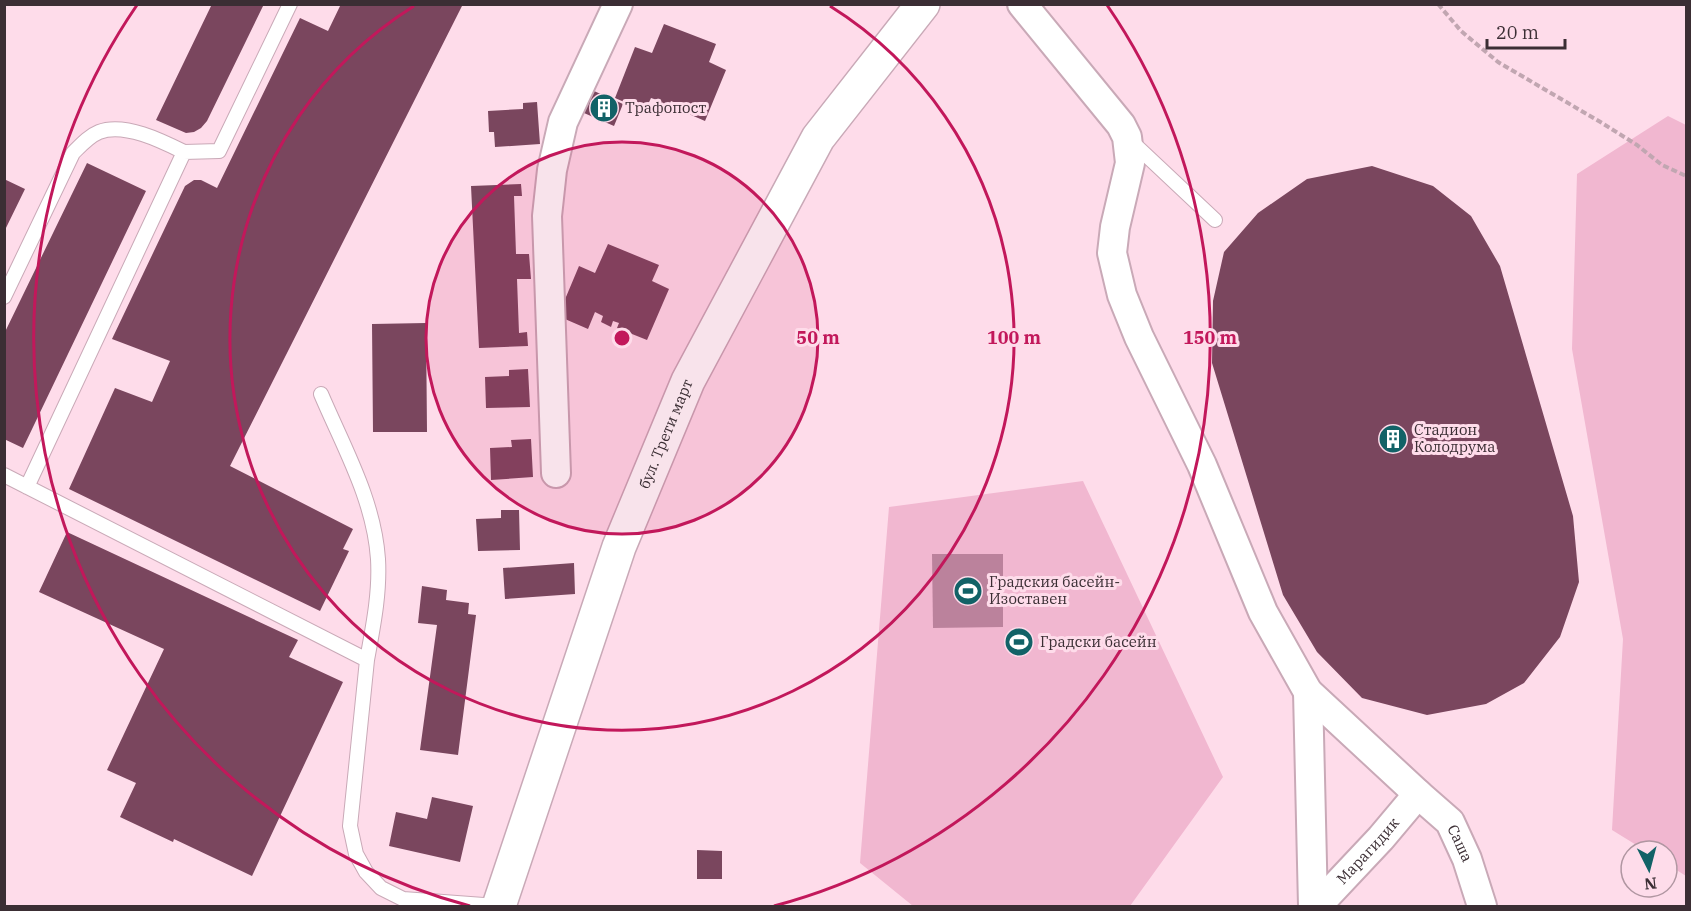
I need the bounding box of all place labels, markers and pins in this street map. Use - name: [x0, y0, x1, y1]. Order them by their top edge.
- building icon: Трафопост: [588, 92, 620, 124]
- place label: Трафопост: [625, 98, 706, 117]
- centre of rings: [612, 328, 632, 348]
- place label: Стадион Колодрума: [1414, 420, 1495, 456]
- building icon: Стадион Колодрума: [1377, 423, 1409, 455]
- place label: Градския басейн- Изоставен: [989, 572, 1120, 608]
- sports icon: Градския басейн- Изоставен: [952, 575, 984, 607]
- sports icon: Градски басейн: [1003, 626, 1035, 658]
- place label: Градски басейн: [1040, 632, 1157, 651]

